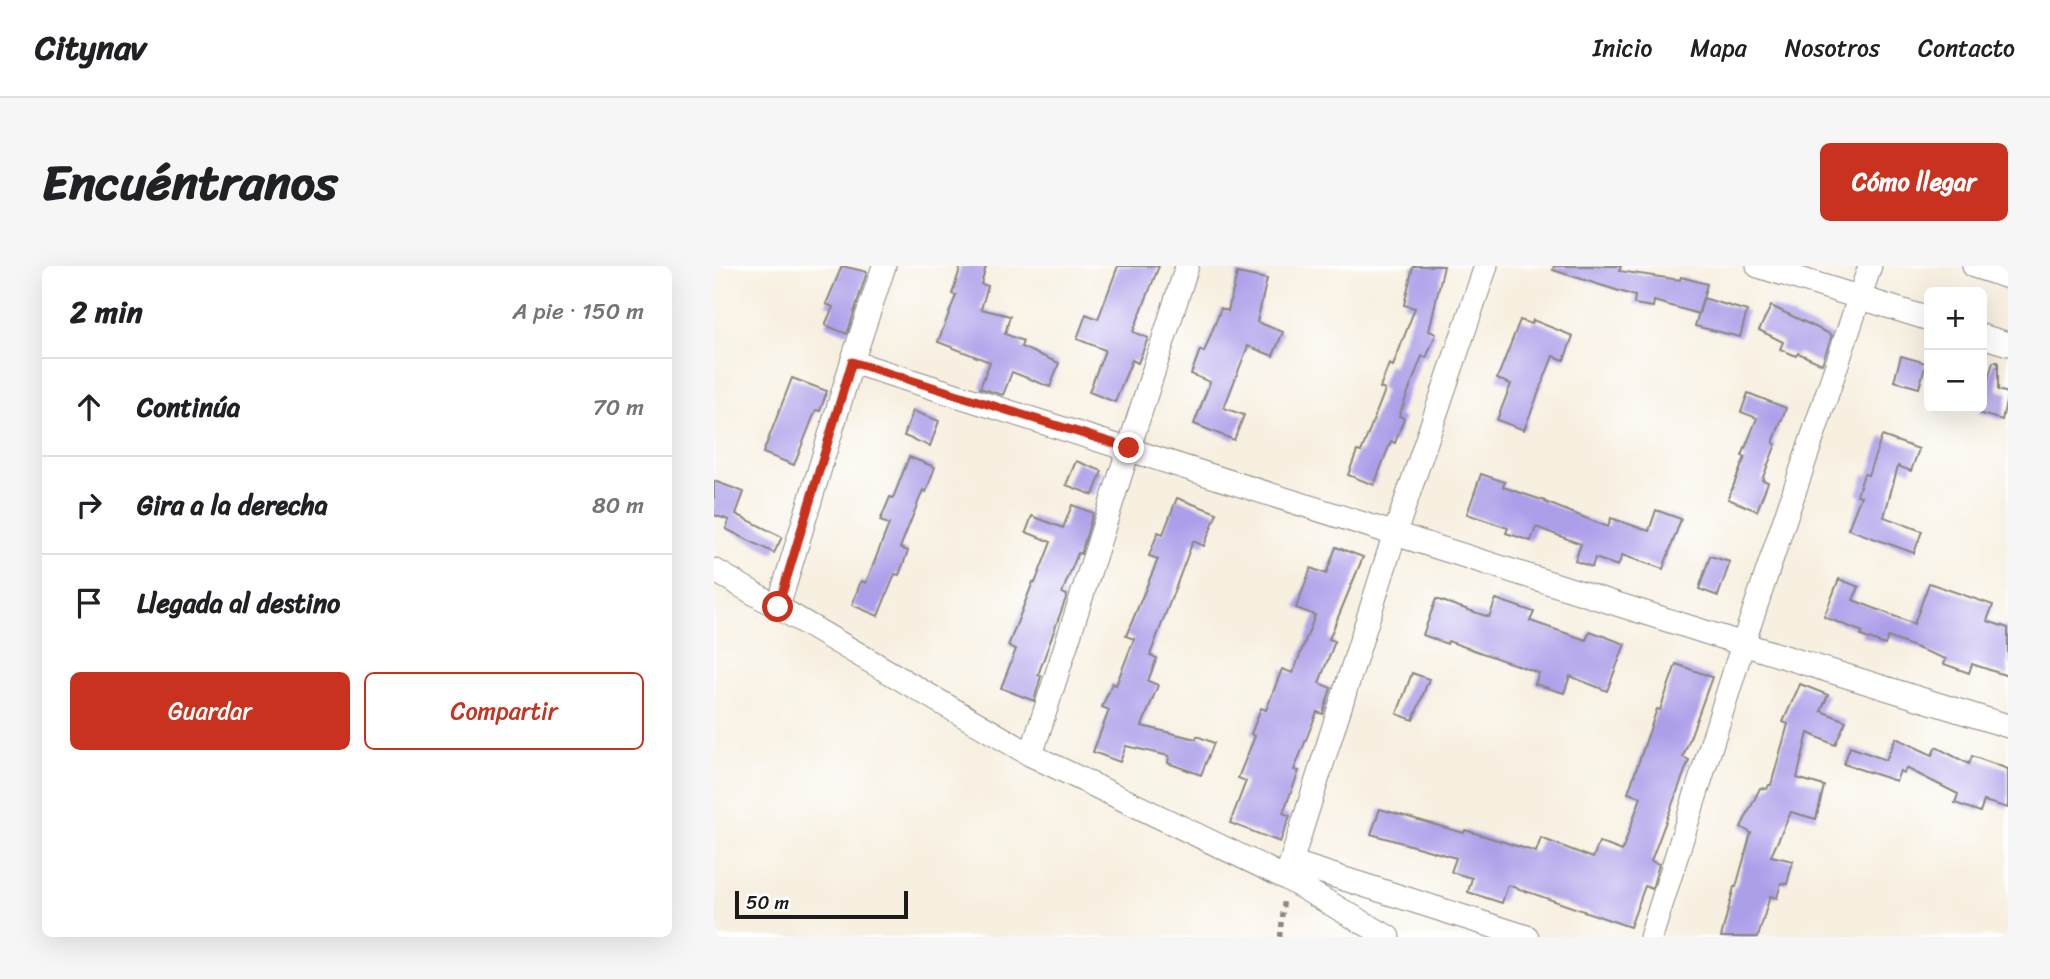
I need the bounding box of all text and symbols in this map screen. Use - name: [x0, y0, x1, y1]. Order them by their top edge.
- text: Citynav: [35, 19, 146, 77]
- text: Inicio: [1593, 27, 1652, 69]
- text: Mapa: [1690, 27, 1747, 69]
- text: Nosotros: [1785, 27, 1880, 69]
- text: Contacto: [1918, 27, 2015, 69]
- text: Encuéntranos: [42, 139, 338, 226]
- button: Cómo llegar: [1820, 143, 2008, 221]
- text: 2 min: [70, 285, 143, 339]
- map controls: [1924, 287, 1987, 413]
- button: +: [1924, 287, 1987, 350]
- text: A pie · 150 m: [512, 291, 644, 332]
- button: −: [1924, 350, 1987, 413]
- text: Continúa: [137, 384, 240, 430]
- text: 70 m: [593, 387, 644, 428]
- icon: ahead: [70, 388, 108, 426]
- route end: [1113, 432, 1144, 463]
- text: Gira a la derecha: [137, 482, 328, 528]
- text: 80 m: [592, 485, 644, 526]
- icon: right: [70, 486, 108, 524]
- text: Llegada al destino: [137, 580, 340, 626]
- icon: arrive: [70, 584, 108, 622]
- route start: [762, 591, 793, 622]
- button: Guardar: [70, 672, 350, 750]
- button: Compartir: [364, 672, 644, 750]
- text: 50 m: [746, 886, 789, 919]
- scale bar: [735, 888, 908, 920]

